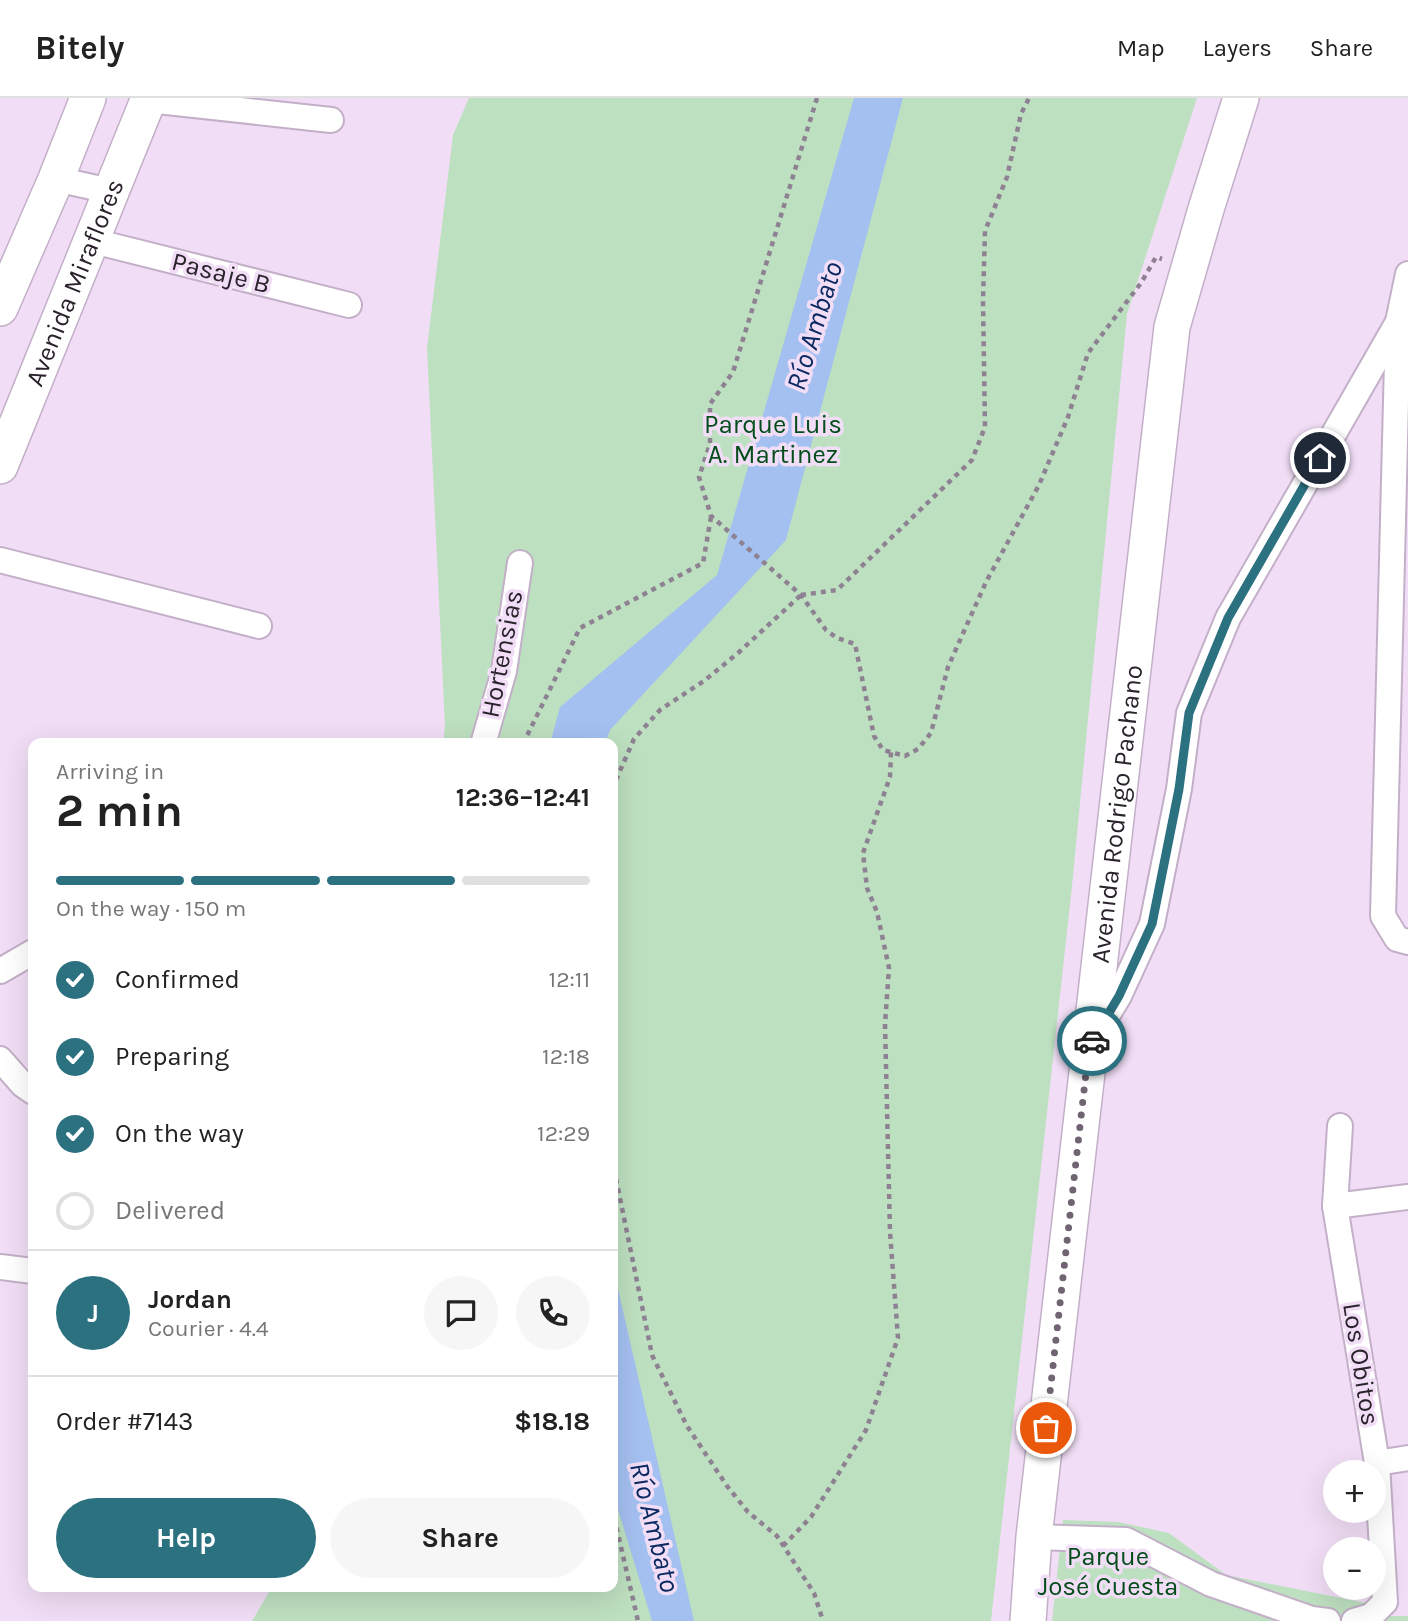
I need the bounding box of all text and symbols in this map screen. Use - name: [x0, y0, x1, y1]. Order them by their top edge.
- text: Bitely: [35, 29, 124, 67]
- text: Map: [1117, 34, 1165, 62]
- text: Layers: [1203, 34, 1272, 62]
- text: Share: [1310, 34, 1373, 62]
- street label: Avenida Miraflores: [19, 174, 130, 391]
- street label: Pasaje B: [168, 246, 274, 300]
- water label: Río Ambato: [779, 257, 849, 394]
- park label: Parque Luis A. Martinez: [704, 409, 842, 470]
- pin: [1290, 428, 1350, 488]
- icon: home: [1301, 439, 1339, 477]
- street label: Hortensias: [474, 588, 530, 720]
- street label: Avenida Rodrigo Pachano: [1084, 663, 1149, 965]
- text: Arriving in: [56, 758, 164, 785]
- text: 12:36–12:41: [456, 782, 590, 813]
- text: 2 min: [56, 784, 183, 838]
- text: On the way · 150 m: [56, 895, 246, 922]
- icon: check: [56, 961, 94, 999]
- text: Confirmed: [115, 964, 240, 995]
- text: 12:11: [549, 966, 590, 993]
- courier: [1057, 1006, 1127, 1076]
- icon: car: [1073, 1022, 1111, 1060]
- icon: check: [56, 1038, 94, 1076]
- text: Preparing: [115, 1041, 229, 1072]
- text: 12:18: [542, 1043, 590, 1070]
- icon: check: [56, 1115, 94, 1153]
- text: On the way: [115, 1118, 244, 1149]
- text: 12:29: [537, 1120, 590, 1147]
- text: Delivered: [115, 1195, 225, 1226]
- button: chat: [424, 1276, 498, 1350]
- button: phone: [516, 1276, 590, 1350]
- text: Jordan: [148, 1284, 232, 1315]
- text: J: [87, 1298, 99, 1329]
- street label: Los Obitos: [1336, 1300, 1386, 1428]
- text: Courier · 4.4: [148, 1315, 269, 1342]
- pin: [1016, 1398, 1076, 1458]
- text: Order #7143: [56, 1406, 193, 1437]
- text: $18.18: [514, 1406, 590, 1437]
- icon: bag: [1027, 1409, 1065, 1447]
- water label: Río Ambato: [623, 1459, 687, 1596]
- map controls: [1323, 1460, 1386, 1600]
- button: +: [1323, 1460, 1386, 1523]
- button: Help: [56, 1498, 316, 1578]
- button: Share: [330, 1498, 590, 1578]
- button: −: [1323, 1537, 1386, 1600]
- park label: Parque José Cuesta: [1038, 1541, 1178, 1602]

